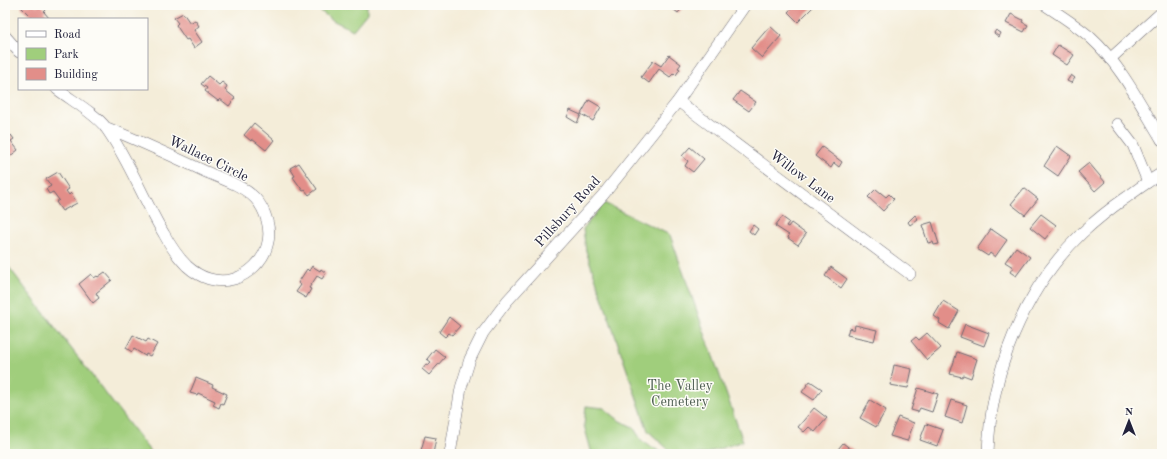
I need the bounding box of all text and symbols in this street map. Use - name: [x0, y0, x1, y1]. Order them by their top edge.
- legend: [18, 18, 148, 90]
- text: Road: [54, 29, 81, 41]
- text: Park: [54, 49, 79, 61]
- text: Building: [54, 69, 98, 81]
- street label: Wallace Circle: [166, 134, 251, 184]
- street label: Willow Lane: [767, 148, 838, 206]
- street label: Pillsbury Road: [532, 174, 603, 250]
- park label: The Valley Cemetery: [647, 379, 714, 409]
- north arrow: [1109, 401, 1149, 441]
- text: N: [1125, 407, 1134, 418]

